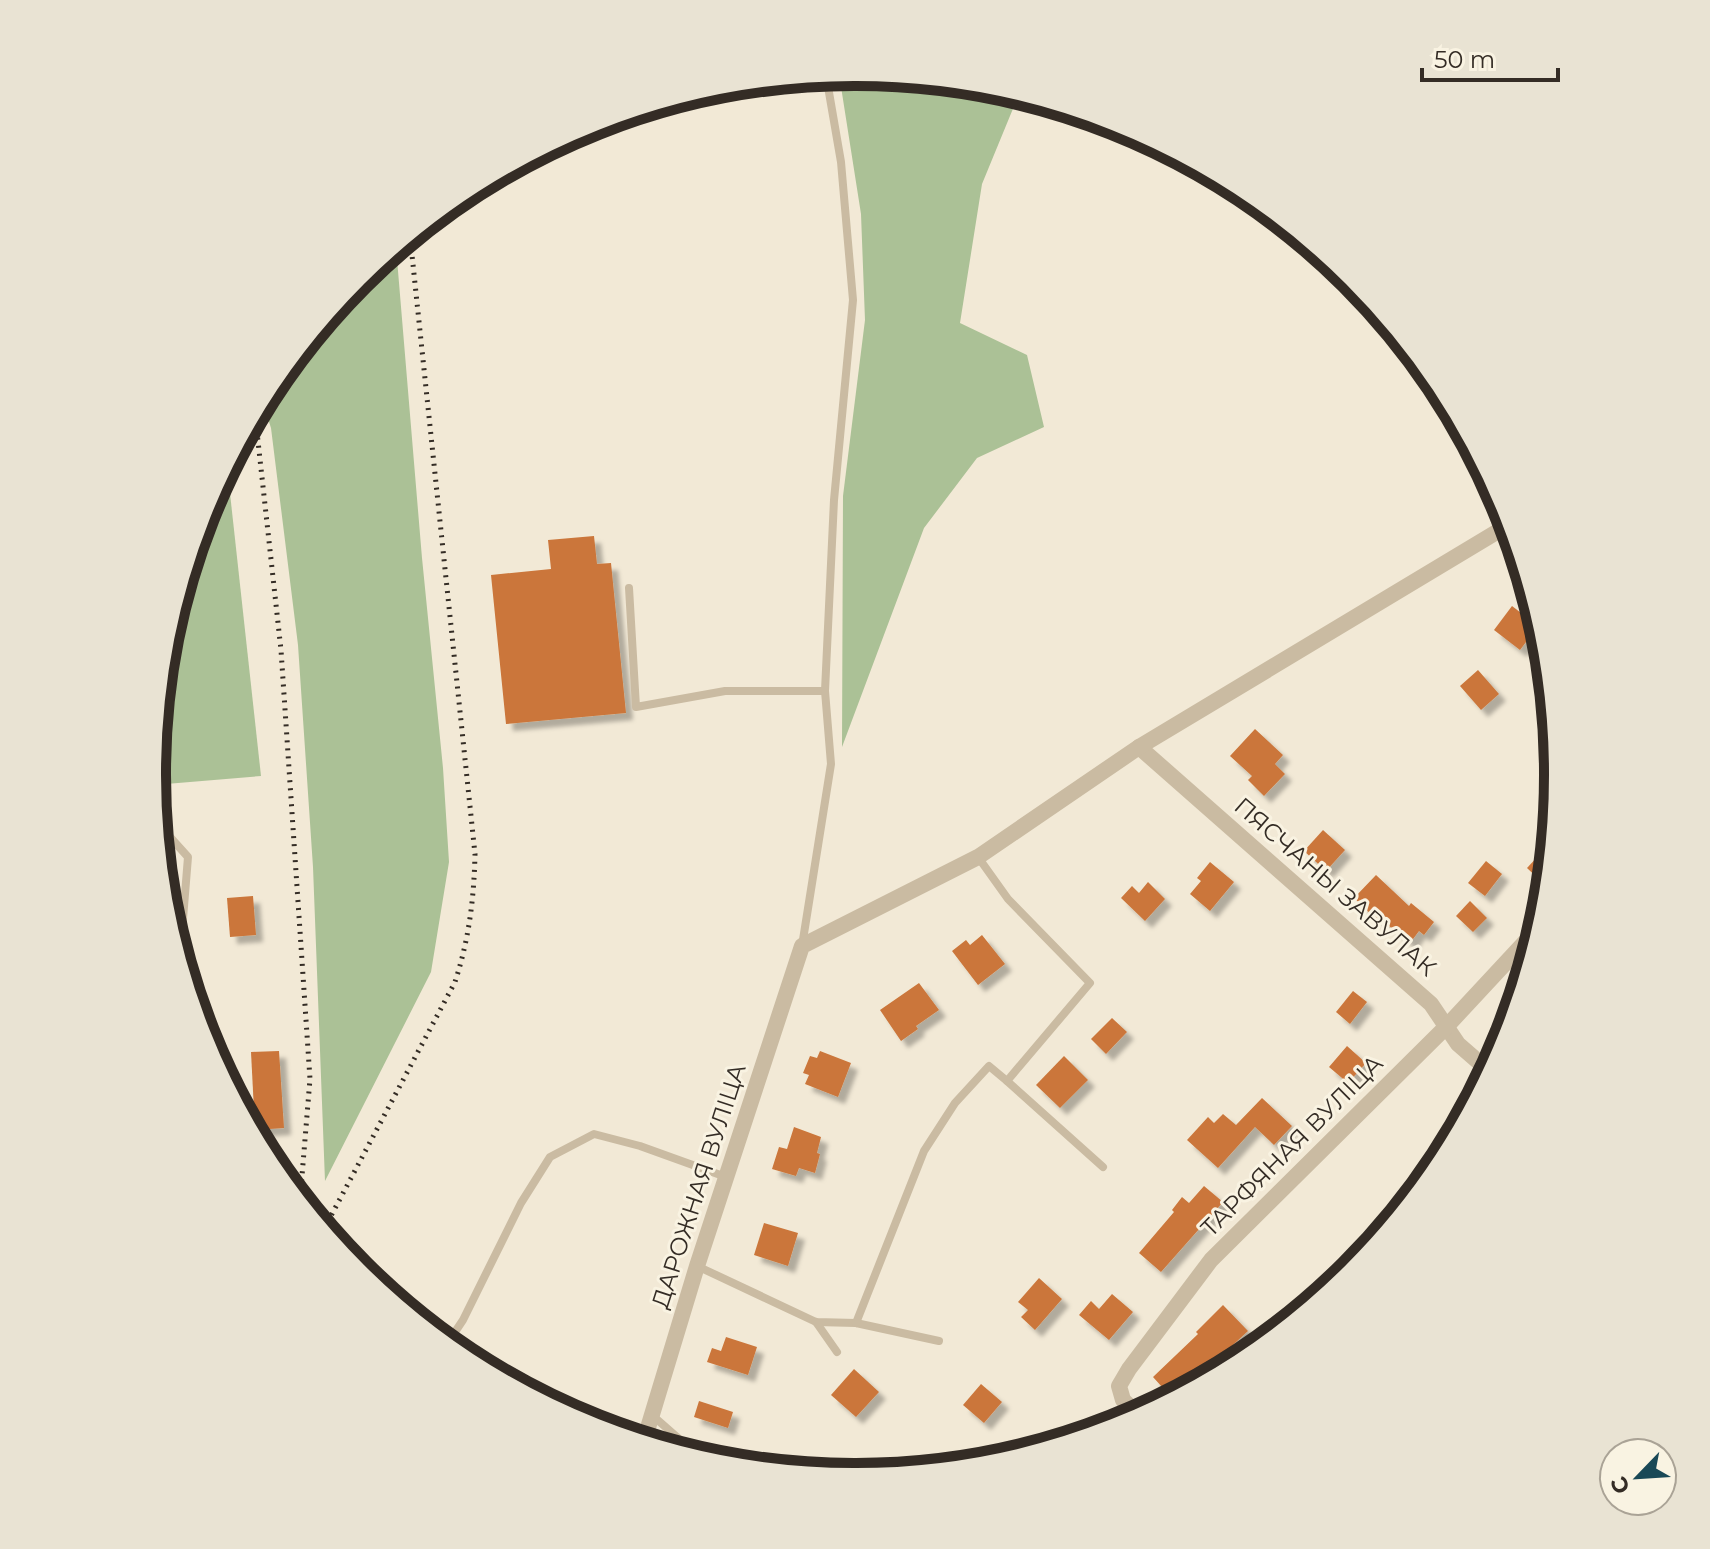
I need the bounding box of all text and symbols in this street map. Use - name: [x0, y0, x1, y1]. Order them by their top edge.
- scale bar: [1422, 32, 1558, 82]
- text: 50 m: [1434, 45, 1495, 74]
- street label: ПЯСЧАНЫ ЗАВУЛАК: [1228, 791, 1442, 982]
- street label: ТАРФЯНАЯ ВУЛІЦА: [1195, 1049, 1389, 1243]
- street label: ДАРОЖНАЯ ВУЛІЦА: [645, 1060, 752, 1312]
- north arrow: [1598, 1437, 1678, 1517]
- text: С: [1605, 1472, 1636, 1498]

